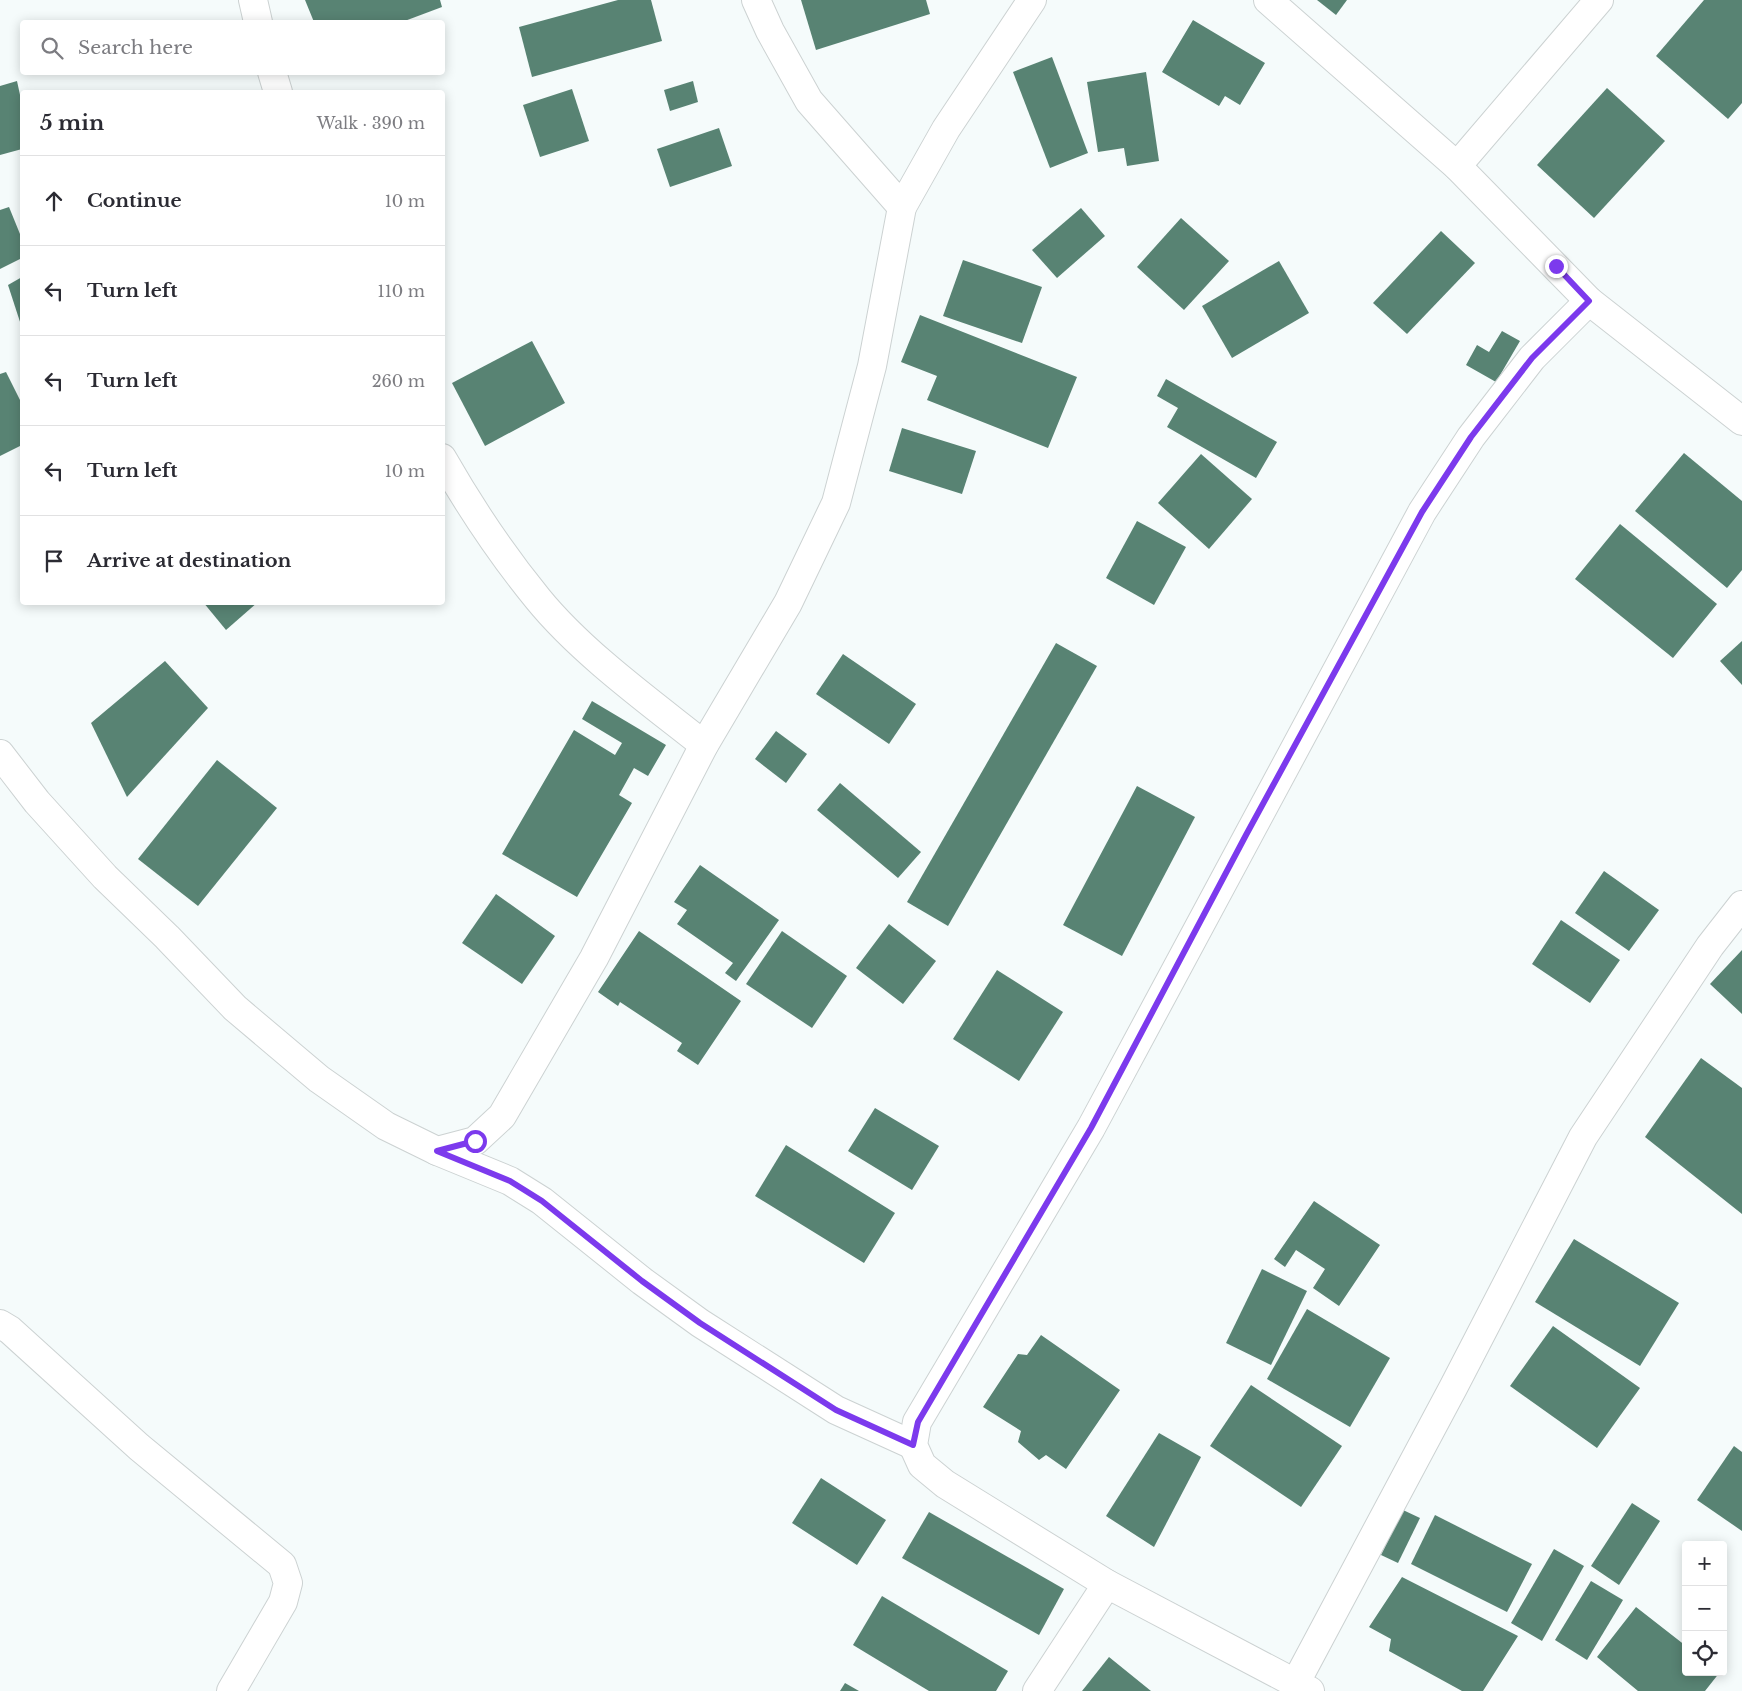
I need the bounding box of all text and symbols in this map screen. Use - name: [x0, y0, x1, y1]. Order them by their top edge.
- search box: [20, 20, 445, 75]
- icon: search: [38, 34, 66, 62]
- text: Search here: [78, 36, 193, 59]
- text: 5 min: [40, 110, 104, 136]
- text: Walk · 390 m: [317, 113, 425, 133]
- icon: ahead: [40, 187, 68, 215]
- text: Continue: [87, 189, 182, 212]
- text: 10 m: [385, 191, 425, 211]
- route end: [1545, 255, 1568, 278]
- icon: left: [40, 277, 68, 305]
- text: Turn left: [87, 279, 178, 302]
- text: 110 m: [378, 281, 425, 301]
- icon: left: [40, 367, 68, 395]
- text: Turn left: [87, 369, 178, 392]
- text: 260 m: [372, 371, 425, 391]
- icon: left: [40, 457, 68, 485]
- text: Turn left: [87, 459, 178, 482]
- text: 10 m: [385, 461, 425, 481]
- icon: arrive: [40, 547, 68, 575]
- text: Arrive at destination: [87, 549, 291, 572]
- route start: [464, 1130, 487, 1153]
- map controls: [1682, 1541, 1727, 1676]
- button: +: [1682, 1541, 1727, 1586]
- button: −: [1682, 1586, 1727, 1631]
- button: locate: [1682, 1631, 1727, 1676]

